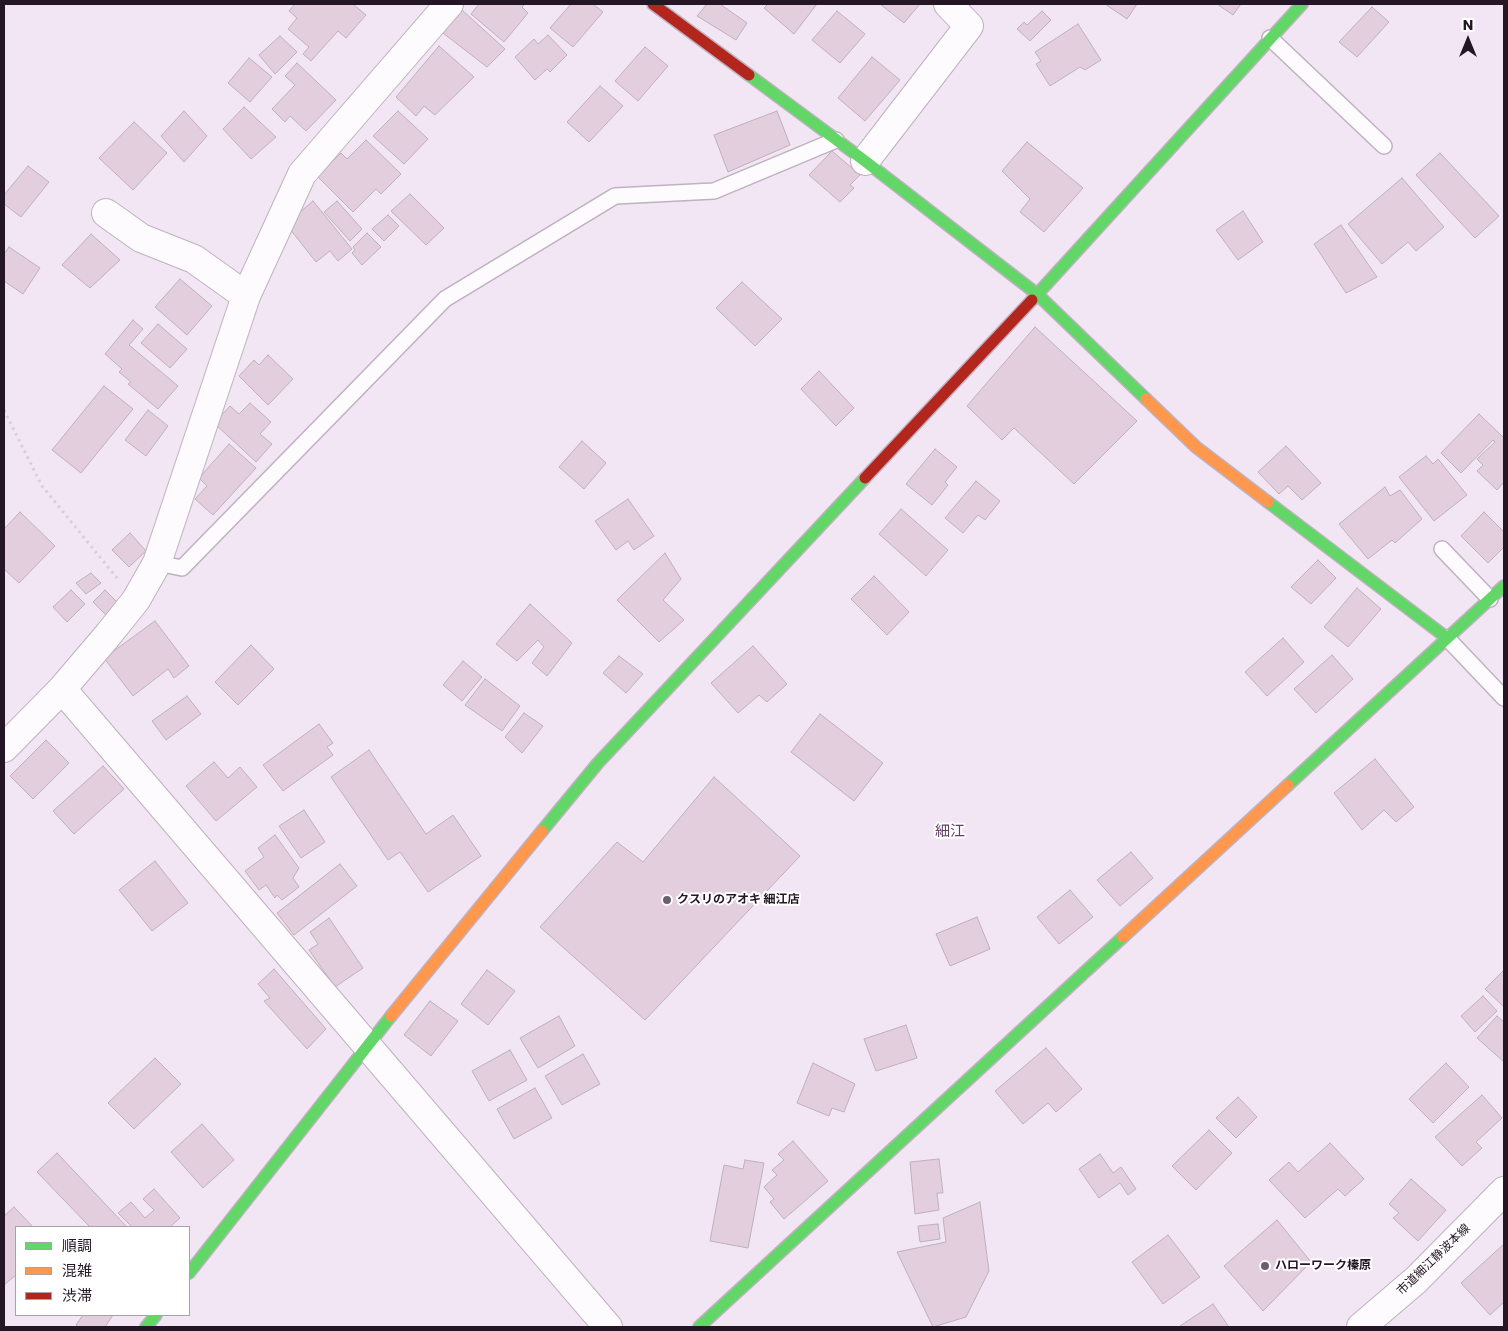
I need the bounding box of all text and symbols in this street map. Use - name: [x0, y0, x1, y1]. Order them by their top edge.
- north arrow: [1443, 15, 1493, 65]
- text: N: [1463, 15, 1473, 35]
- district label: 細江: [935, 823, 965, 841]
- place label: クスリのアオキ 細江店: [677, 893, 800, 907]
- marker: クスリのアオキ 細江店: [661, 894, 673, 906]
- street label: 市道細江静波本線: [1394, 1221, 1474, 1299]
- legend: [15, 1226, 190, 1316]
- text: 順調: [62, 1235, 92, 1256]
- place label: ハローワーク榛原: [1275, 1259, 1371, 1273]
- text: 混雑: [62, 1260, 92, 1281]
- marker: ハローワーク榛原: [1259, 1260, 1271, 1272]
- text: 渋滞: [62, 1285, 92, 1306]

